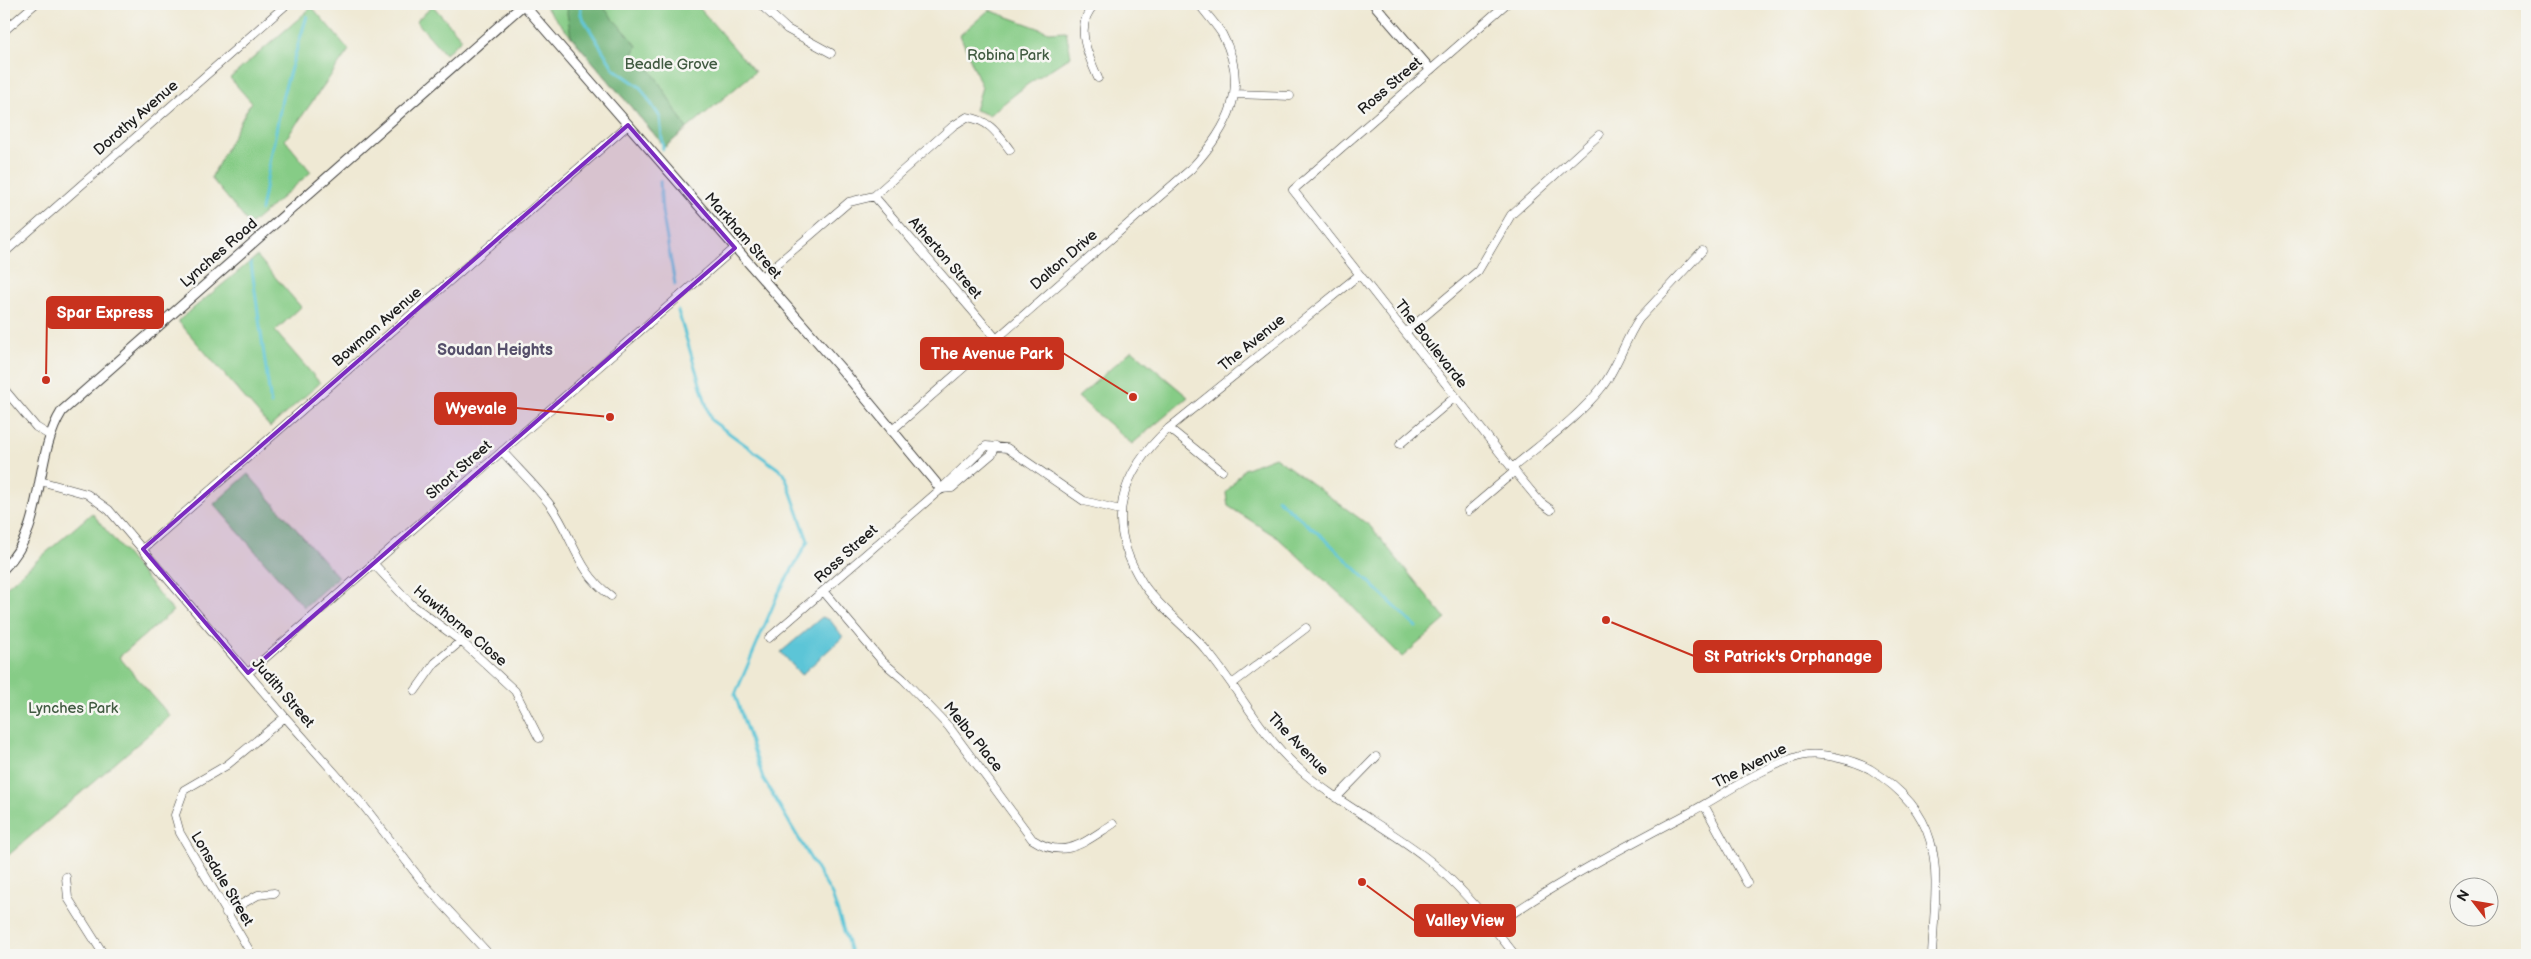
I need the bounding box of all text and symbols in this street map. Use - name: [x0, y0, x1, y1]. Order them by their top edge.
- park label: Robina Park: [967, 46, 1050, 65]
- street label: Ross Street: [1354, 53, 1426, 119]
- park label: Beadle Grove: [624, 55, 718, 74]
- street label: Dorothy Avenue: [90, 76, 182, 160]
- street label: Markham Street: [700, 189, 786, 283]
- street label: Atherton Street: [904, 213, 986, 303]
- street label: Lynches Road: [176, 214, 262, 292]
- street label: Dalton Drive: [1026, 226, 1102, 294]
- street label: Bowman Avenue: [328, 283, 426, 371]
- street label: The Boulevarde: [1391, 296, 1471, 392]
- callout: Spar Express: [47, 297, 163, 328]
- text: Spar Express: [57, 304, 153, 323]
- street label: The Avenue: [1215, 310, 1289, 376]
- callout: The Avenue Park: [921, 338, 1063, 369]
- district label: Soudan Heights: [437, 341, 553, 360]
- text: The Avenue Park: [931, 345, 1053, 364]
- callout: Wyevale: [435, 393, 516, 424]
- text: Wyevale: [446, 400, 506, 419]
- street label: Short Street: [422, 436, 496, 504]
- street label: Ross Street: [810, 520, 882, 587]
- street label: Hawthorne Close: [409, 581, 511, 671]
- callout: St Patrick's Orphanage: [1694, 641, 1881, 672]
- text: St Patrick's Orphanage: [1704, 648, 1872, 667]
- street label: Judith Street: [248, 654, 319, 732]
- street label: Melba Place: [939, 698, 1007, 776]
- park label: Lynches Park: [28, 699, 119, 718]
- street label: The Avenue: [1263, 709, 1333, 780]
- street label: The Avenue: [1710, 739, 1790, 793]
- street label: Lonsdale Street: [186, 828, 258, 930]
- north arrow: [2448, 876, 2498, 926]
- text: N: [2453, 887, 2473, 904]
- callout: Valley View: [1415, 905, 1515, 936]
- text: Valley View: [1426, 912, 1505, 931]

